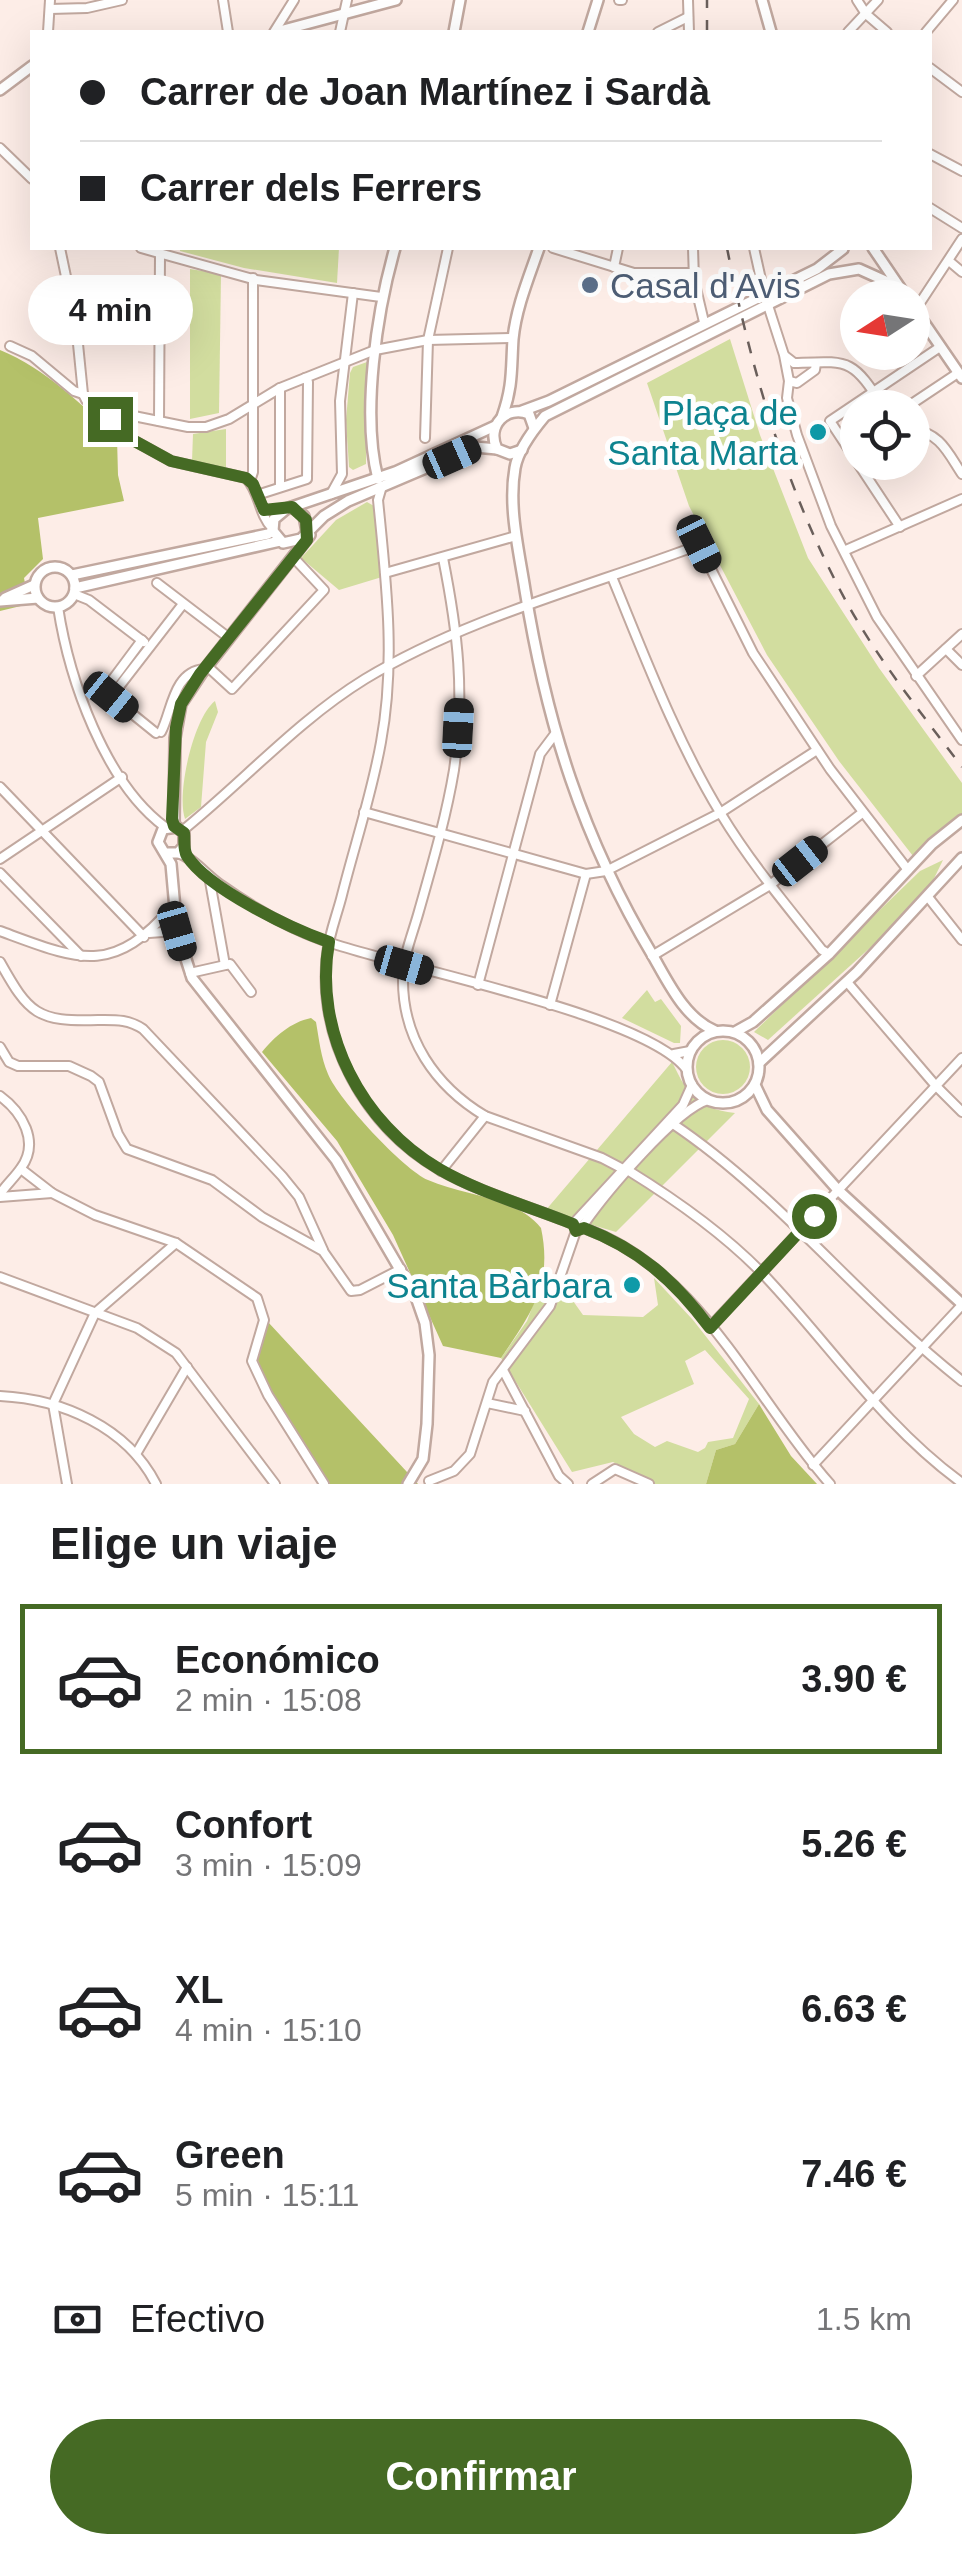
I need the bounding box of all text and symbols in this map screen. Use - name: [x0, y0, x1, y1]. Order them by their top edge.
- text: Carrer de Joan Martínez i Sardà: [140, 71, 710, 113]
- text: Carrer dels Ferrers: [140, 167, 482, 209]
- place label: Casal d'Avis: [610, 266, 801, 305]
- callout: 4 min: [28, 274, 192, 344]
- marker: Casal d'Avis: [579, 274, 601, 296]
- north arrow: [840, 280, 930, 370]
- map controls: [840, 280, 930, 480]
- text: 4 min: [69, 292, 152, 328]
- button: locate: [840, 390, 930, 480]
- place label: Plaça de Santa Marta: [607, 393, 799, 472]
- route end: [88, 397, 133, 442]
- marker: Plaça de Santa Marta: [807, 421, 829, 443]
- car: [418, 431, 486, 483]
- car: [672, 510, 726, 578]
- car: [78, 666, 144, 728]
- car: [441, 697, 475, 759]
- car: [767, 831, 833, 891]
- car: [154, 898, 200, 964]
- car: [371, 942, 437, 988]
- route start: [792, 1194, 837, 1239]
- place label: Santa Bàrbara: [386, 1266, 613, 1305]
- marker: Santa Bàrbara: [621, 1274, 643, 1296]
- text: Elige un viaje: [50, 1518, 338, 1569]
- icon: car: [55, 1634, 145, 1724]
- text: Económico: [175, 1639, 380, 1681]
- text: 3.90 €: [801, 1658, 907, 1700]
- text: 2 min · 15:08: [175, 1682, 362, 1718]
- icon: car: [55, 1799, 145, 1889]
- text: Confort: [175, 1804, 312, 1846]
- text: 5.26 €: [801, 1823, 907, 1865]
- text: 3 min · 15:09: [175, 1847, 362, 1883]
- icon: car: [55, 1964, 145, 2054]
- text: XL: [175, 1969, 224, 2011]
- text: 6.63 €: [801, 1988, 907, 2030]
- text: 4 min · 15:10: [175, 2012, 362, 2048]
- icon: car: [55, 2129, 145, 2219]
- text: Green: [175, 2134, 285, 2176]
- text: 7.46 €: [801, 2153, 907, 2195]
- text: 5 min · 15:11: [175, 2177, 359, 2213]
- icon: cash: [50, 2292, 105, 2347]
- text: Efectivo: [130, 2298, 265, 2340]
- text: 1.5 km: [816, 2301, 912, 2337]
- button: Confirmar: [50, 2419, 912, 2534]

